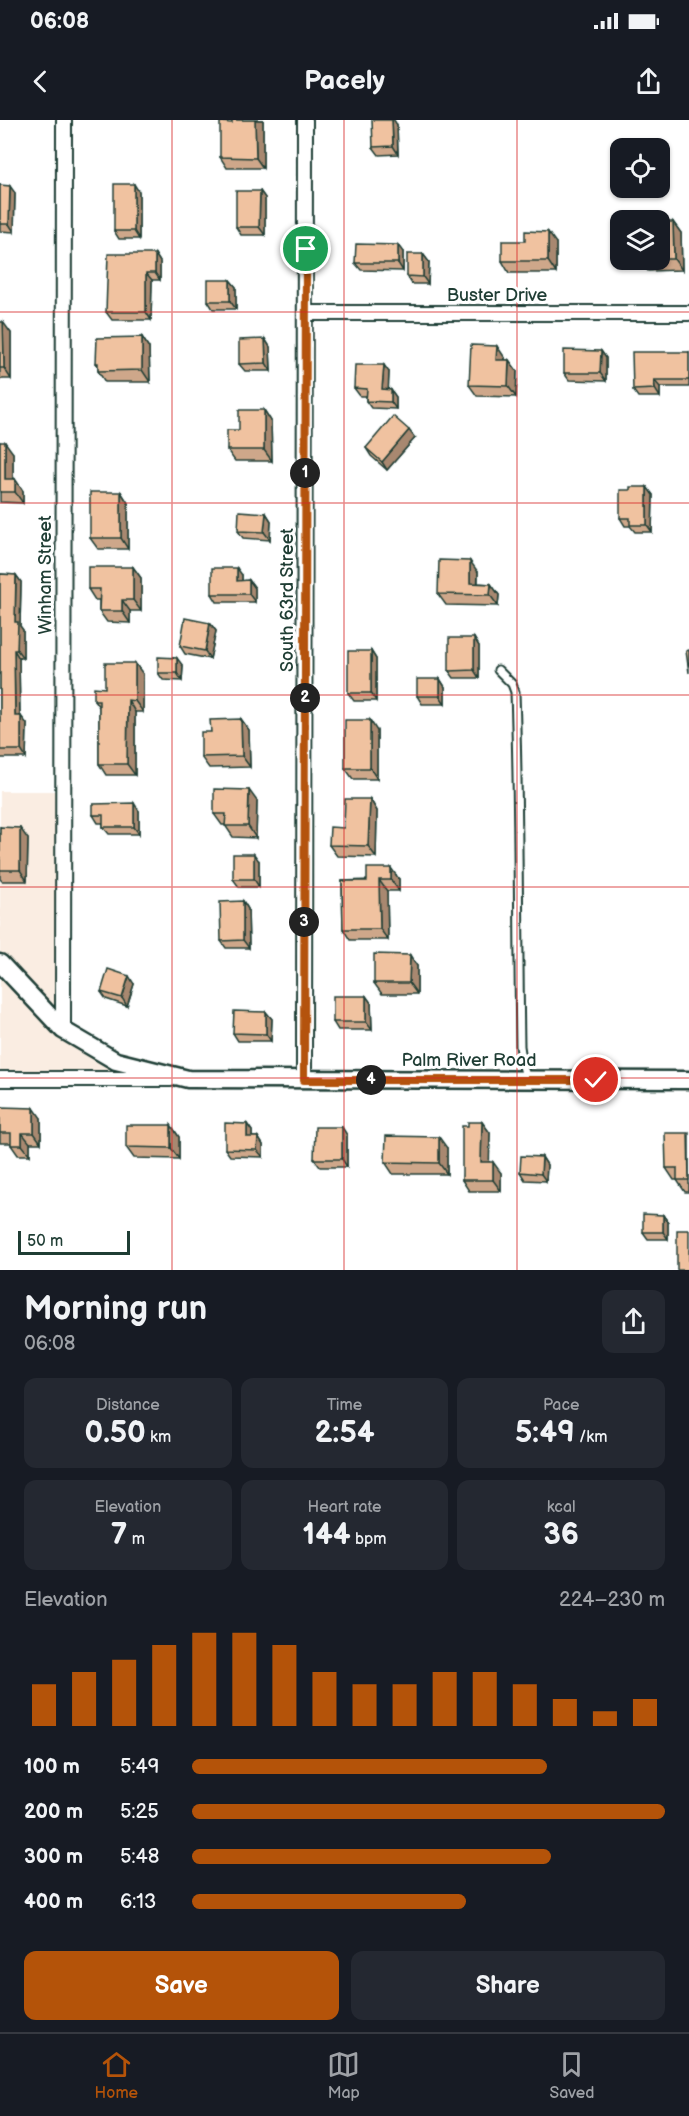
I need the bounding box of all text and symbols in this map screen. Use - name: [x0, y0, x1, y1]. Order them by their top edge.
- text: 06:08: [30, 8, 89, 35]
- icon: back: [24, 65, 57, 98]
- text: Pacely: [304, 65, 385, 97]
- icon: share: [632, 65, 665, 98]
- map controls: [610, 138, 670, 270]
- button: locate: [610, 138, 670, 198]
- button: layers: [610, 210, 670, 270]
- pin: [280, 223, 331, 274]
- icon: arrive: [289, 232, 322, 265]
- street label: Buster Drive: [447, 285, 548, 306]
- pin: 1: [290, 458, 320, 488]
- text: 1: [302, 463, 308, 482]
- street label: Winham Street: [35, 515, 56, 634]
- street label: South 63rd Street: [277, 528, 298, 672]
- pin: 2: [290, 683, 320, 713]
- text: 2: [300, 688, 310, 707]
- pin: 3: [289, 907, 319, 937]
- text: 3: [299, 912, 309, 931]
- street label: Palm River Road: [402, 1050, 536, 1071]
- pin: [570, 1054, 621, 1105]
- icon: check: [579, 1063, 612, 1096]
- pin: 4: [356, 1065, 386, 1095]
- text: 4: [366, 1070, 376, 1089]
- scale bar: [18, 1228, 130, 1256]
- text: 50 m: [27, 1232, 63, 1251]
- text: Morning run: [24, 1289, 207, 1329]
- button: share: [602, 1290, 665, 1353]
- text: 06:08: [24, 1332, 75, 1356]
- text: Distance: [96, 1396, 160, 1415]
- text: Time: [327, 1396, 362, 1415]
- text: Pace: [543, 1396, 579, 1415]
- text: 0.50: [84, 1415, 146, 1451]
- text: 2:54: [314, 1415, 375, 1451]
- text: 5:49: [515, 1415, 575, 1451]
- text: km: [146, 1428, 171, 1447]
- text: /km: [575, 1428, 607, 1447]
- text: Elevation: [94, 1498, 161, 1517]
- text: Heart rate: [308, 1498, 381, 1517]
- text: kcal: [547, 1498, 576, 1517]
- text: 7: [111, 1517, 127, 1553]
- text: 144: [303, 1517, 351, 1553]
- text: 36: [543, 1517, 579, 1553]
- text: m: [127, 1530, 145, 1549]
- text: bpm: [351, 1530, 386, 1549]
- text: Elevation: [24, 1588, 107, 1612]
- text: 224–230 m: [559, 1588, 665, 1612]
- text: 100 m: [24, 1755, 80, 1779]
- text: 5:49: [120, 1755, 159, 1779]
- text: 200 m: [24, 1800, 83, 1824]
- text: 5:25: [120, 1800, 159, 1824]
- text: 300 m: [24, 1845, 83, 1869]
- text: 5:48: [120, 1845, 159, 1869]
- text: 400 m: [24, 1890, 83, 1914]
- text: 6:13: [120, 1890, 156, 1914]
- button: Save: [24, 1951, 339, 2020]
- button: Share: [351, 1951, 665, 2020]
- tab: Home: [95, 2048, 138, 2103]
- tab: Map: [327, 2048, 360, 2103]
- tab: Saved: [549, 2048, 594, 2103]

